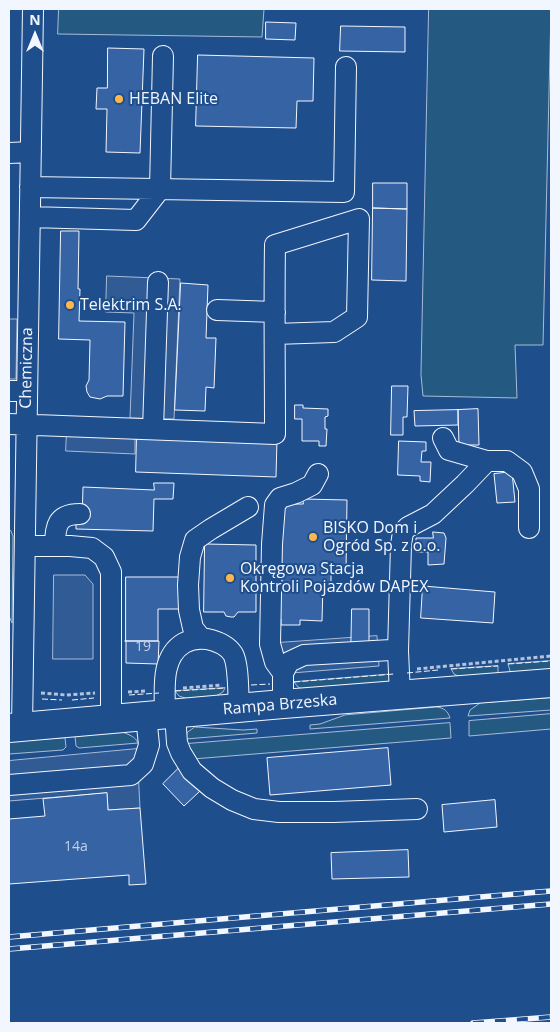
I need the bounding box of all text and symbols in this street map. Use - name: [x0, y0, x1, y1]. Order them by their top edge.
- north arrow: [10, 10, 60, 60]
- text: N: [29, 10, 41, 29]
- place label: HEBAN Elite: [129, 89, 218, 109]
- marker: HEBAN Elite: [113, 93, 125, 105]
- place label: Telektrim S.A.: [80, 295, 182, 315]
- marker: Telektrim S.A.: [64, 299, 76, 311]
- street label: Chemiczna: [17, 327, 37, 409]
- place label: BISKO Dom i Ogród Sp. z o.o.: [323, 518, 440, 556]
- marker: BISKO Dom i Ogród Sp. z o.o.: [307, 531, 319, 543]
- place label: Okręgowa Stacja Kontroli Pojazdów DAPEX: [240, 559, 428, 597]
- marker: Okręgowa Stacja Kontroli Pojazdów DAPEX: [224, 572, 236, 584]
- house number: 19: [135, 639, 151, 655]
- street label: Rampa Brzeska: [222, 690, 338, 720]
- house number: 14a: [64, 839, 88, 855]

